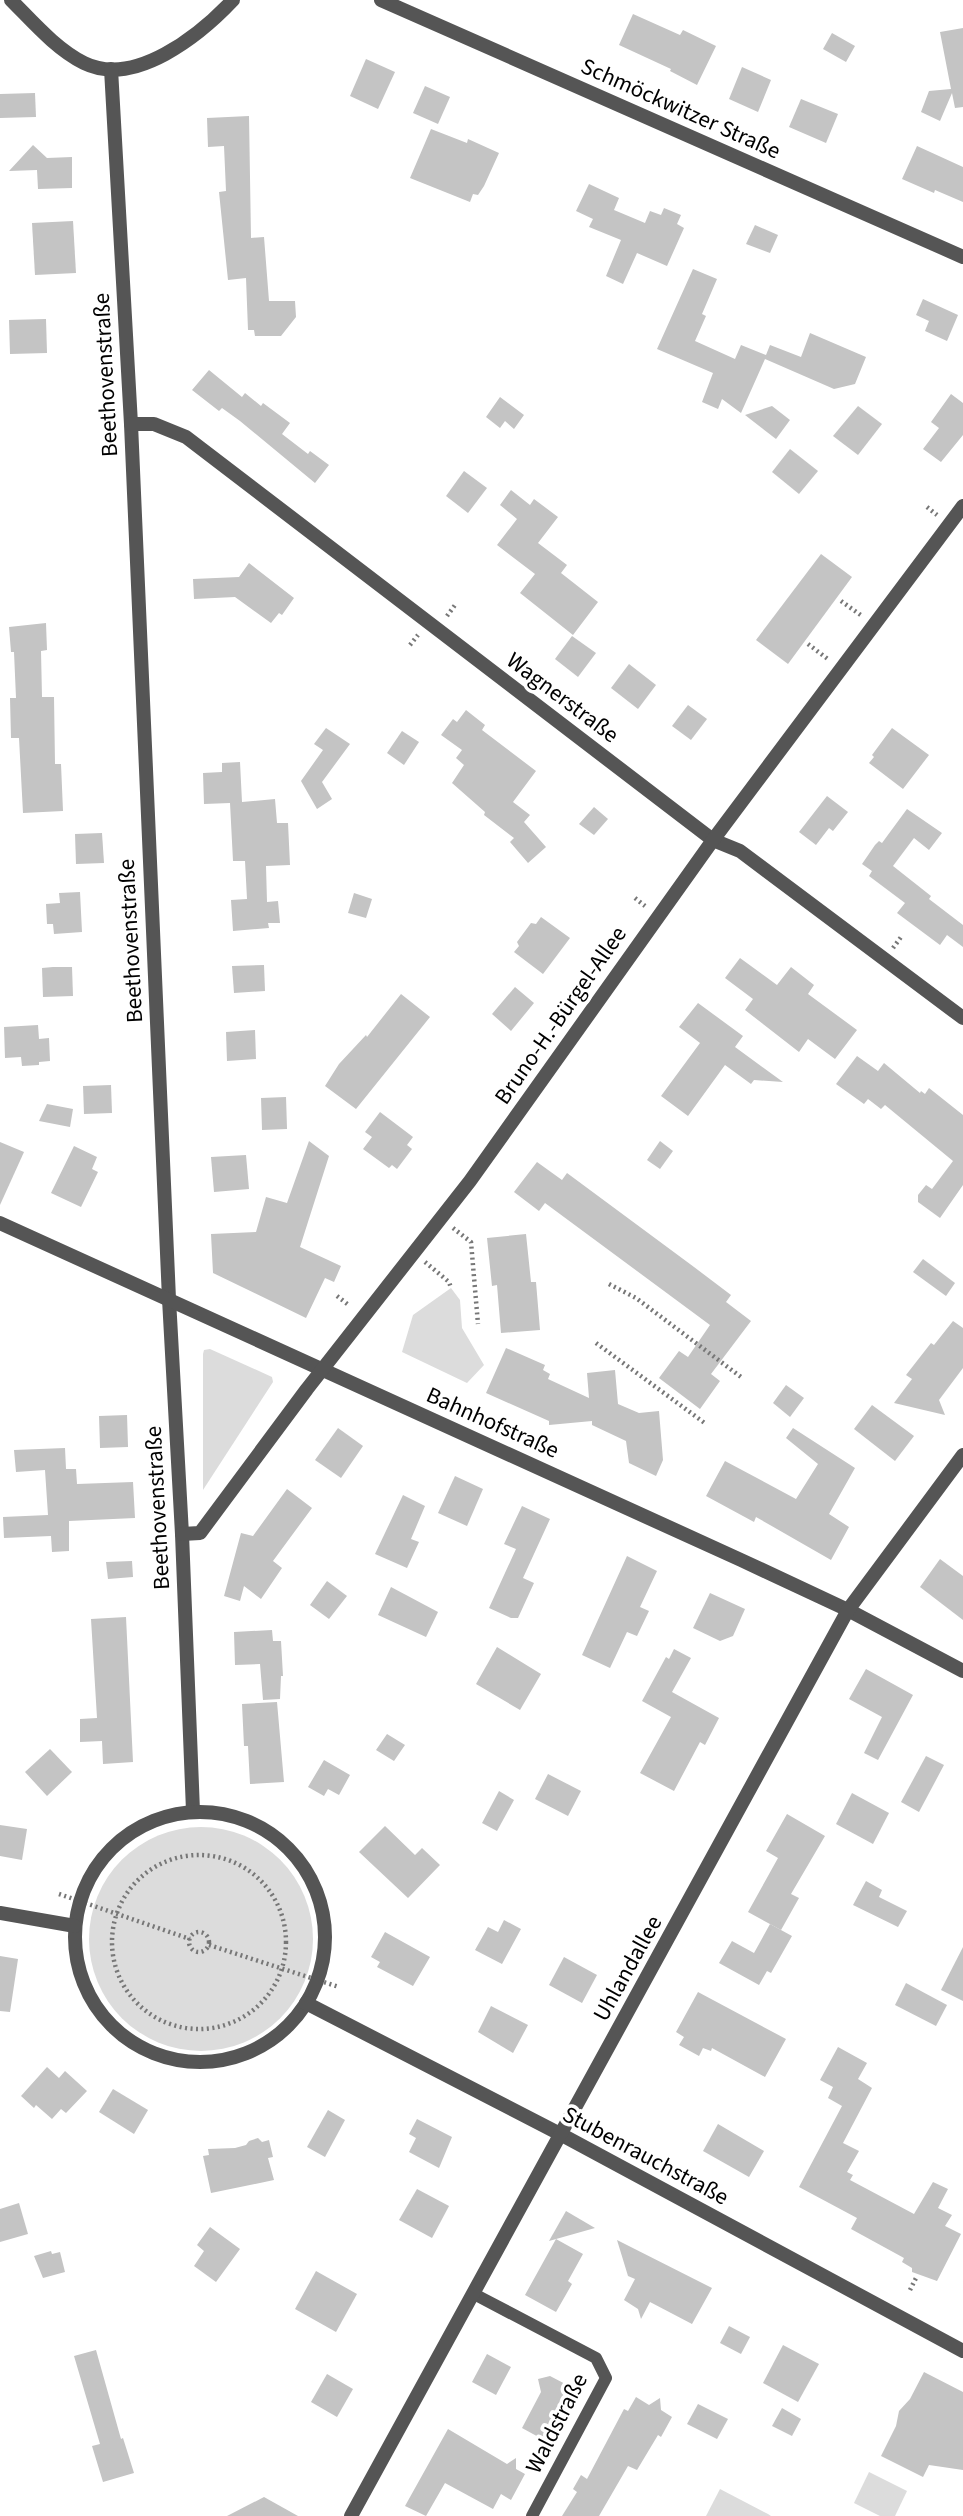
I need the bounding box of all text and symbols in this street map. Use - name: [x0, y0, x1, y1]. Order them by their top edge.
- street label: Schmöckwitzer Straße: [576, 50, 786, 167]
- street label: Beethovenstraße: [85, 292, 126, 458]
- street label: Wagnerstraße: [499, 644, 626, 751]
- street label: Beethovenstraße: [110, 858, 151, 1024]
- street label: Bruno-H.-Bürgel-Allee: [486, 919, 634, 1111]
- street label: Bahnhofstraße: [421, 1378, 565, 1466]
- street label: Beethovenstraße: [137, 1425, 178, 1591]
- street label: Uhlandallee: [585, 1909, 670, 2027]
- street label: Stubenrauchstraße: [557, 2098, 735, 2213]
- street label: Waldstraße: [517, 2367, 596, 2479]

